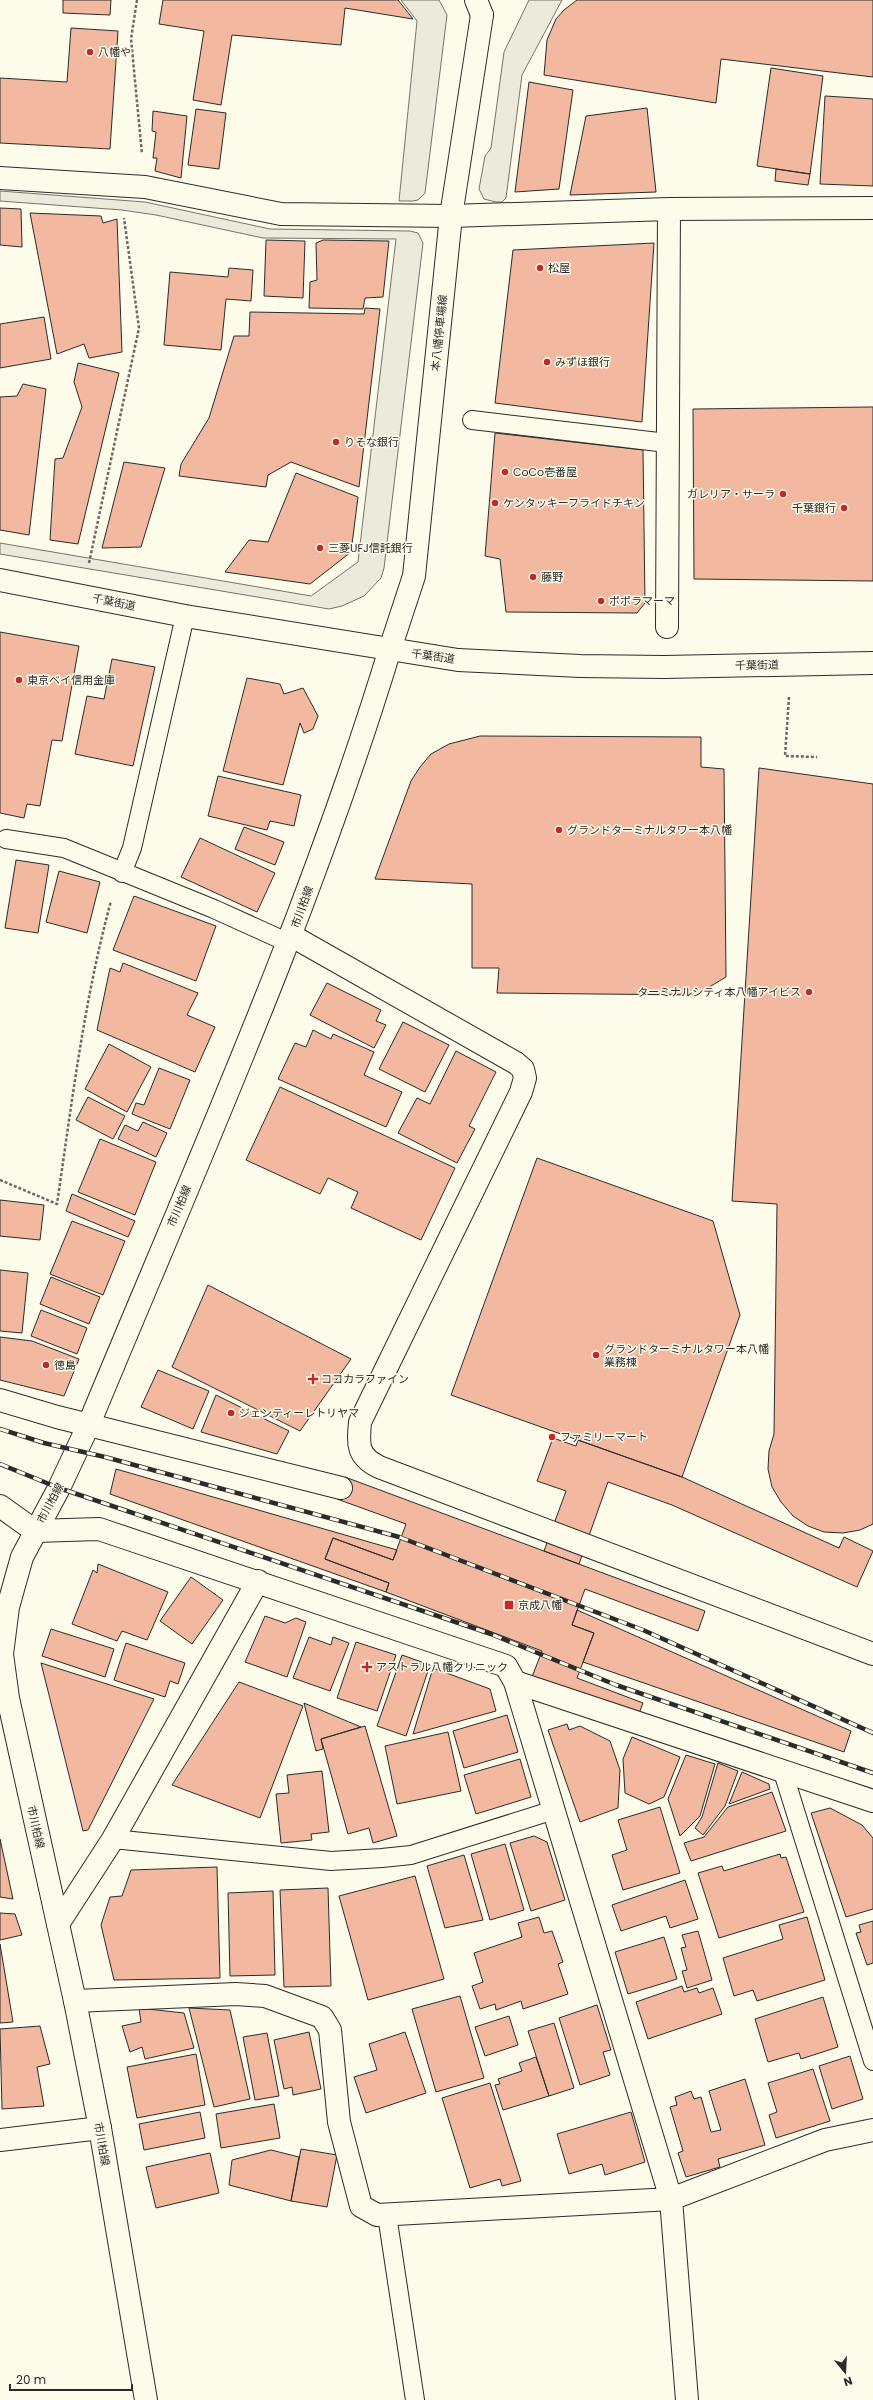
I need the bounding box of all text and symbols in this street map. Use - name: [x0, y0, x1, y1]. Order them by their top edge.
- place label: 八幡や: [98, 44, 131, 60]
- marker: 八幡や: [85, 47, 95, 57]
- place label: 松屋: [548, 260, 570, 276]
- marker: 松屋: [535, 263, 545, 273]
- street label: 本八幡停車場線: [427, 294, 451, 372]
- place label: みずほ銀行: [555, 354, 610, 370]
- marker: みずほ銀行: [542, 357, 552, 367]
- place label: りそな銀行: [344, 434, 399, 450]
- marker: りそな銀行: [331, 437, 341, 447]
- place label: CoCo壱番屋: [513, 464, 577, 480]
- marker: CoCo壱番屋: [500, 467, 510, 477]
- place label: ガレリア・サーラ: [687, 486, 775, 502]
- marker: ガレリア・サーラ: [778, 489, 788, 499]
- place label: ケンタッキーフライドチキン: [503, 495, 645, 511]
- marker: ケンタッキーフライドチキン: [490, 498, 500, 508]
- place label: 千葉銀行: [792, 500, 836, 516]
- marker: 千葉銀行: [839, 503, 849, 513]
- place label: 三菱UFJ信託銀行: [328, 540, 413, 556]
- marker: 三菱UFJ信託銀行: [315, 543, 325, 553]
- place label: 藤野: [541, 569, 563, 585]
- marker: 藤野: [528, 572, 538, 582]
- street label: 千葉街道: [91, 590, 137, 614]
- place label: ポポラマーマ: [609, 593, 675, 609]
- marker: ポポラマーマ: [596, 596, 606, 606]
- street label: 千葉街道: [410, 645, 456, 667]
- street label: 千葉街道: [735, 657, 779, 673]
- place label: 東京ベイ信用金庫: [27, 672, 115, 688]
- marker: 東京ベイ信用金庫: [14, 675, 24, 685]
- place label: グランドターミナルタワー本八幡: [567, 822, 732, 838]
- marker: グランドターミナルタワー本八幡: [554, 825, 564, 835]
- street label: 市川柏線: [287, 884, 317, 930]
- place label: ターミナルシティ本八幡アイビス: [637, 984, 801, 1000]
- marker: ターミナルシティ本八幡アイビス: [804, 987, 814, 997]
- street label: 市川柏線: [163, 1183, 195, 1229]
- place label: グランドターミナルタワー本八幡 業務棟: [604, 1341, 769, 1370]
- marker: グランドターミナルタワー本八幡 業務棟: [591, 1350, 601, 1360]
- place label: 徳島: [54, 1357, 76, 1373]
- marker: 徳島: [41, 1360, 51, 1370]
- place label: ココカラファイン: [321, 1371, 409, 1387]
- marker: ココカラファイン: [308, 1374, 318, 1384]
- place label: ジェンティーレトリヤマ: [239, 1405, 359, 1421]
- marker: ジェンティーレトリヤマ: [226, 1408, 236, 1418]
- place label: ファミリーマート: [560, 1429, 648, 1445]
- marker: ファミリーマート: [547, 1432, 557, 1442]
- street label: 市川柏線: [33, 1480, 67, 1526]
- place label: 京成八幡: [518, 1597, 562, 1613]
- marker: 京成八幡: [503, 1599, 515, 1611]
- place label: アストラル八幡クリニック: [376, 1659, 508, 1675]
- marker: アストラル八幡クリニック: [361, 1661, 373, 1673]
- street label: 市川柏線: [23, 1804, 49, 1850]
- street label: 市川柏線: [90, 2121, 114, 2167]
- north arrow: [825, 2352, 865, 2392]
- scale bar: [10, 2366, 132, 2392]
- text: 20 m: [16, 2371, 46, 2388]
- text: N: [842, 2373, 855, 2390]

